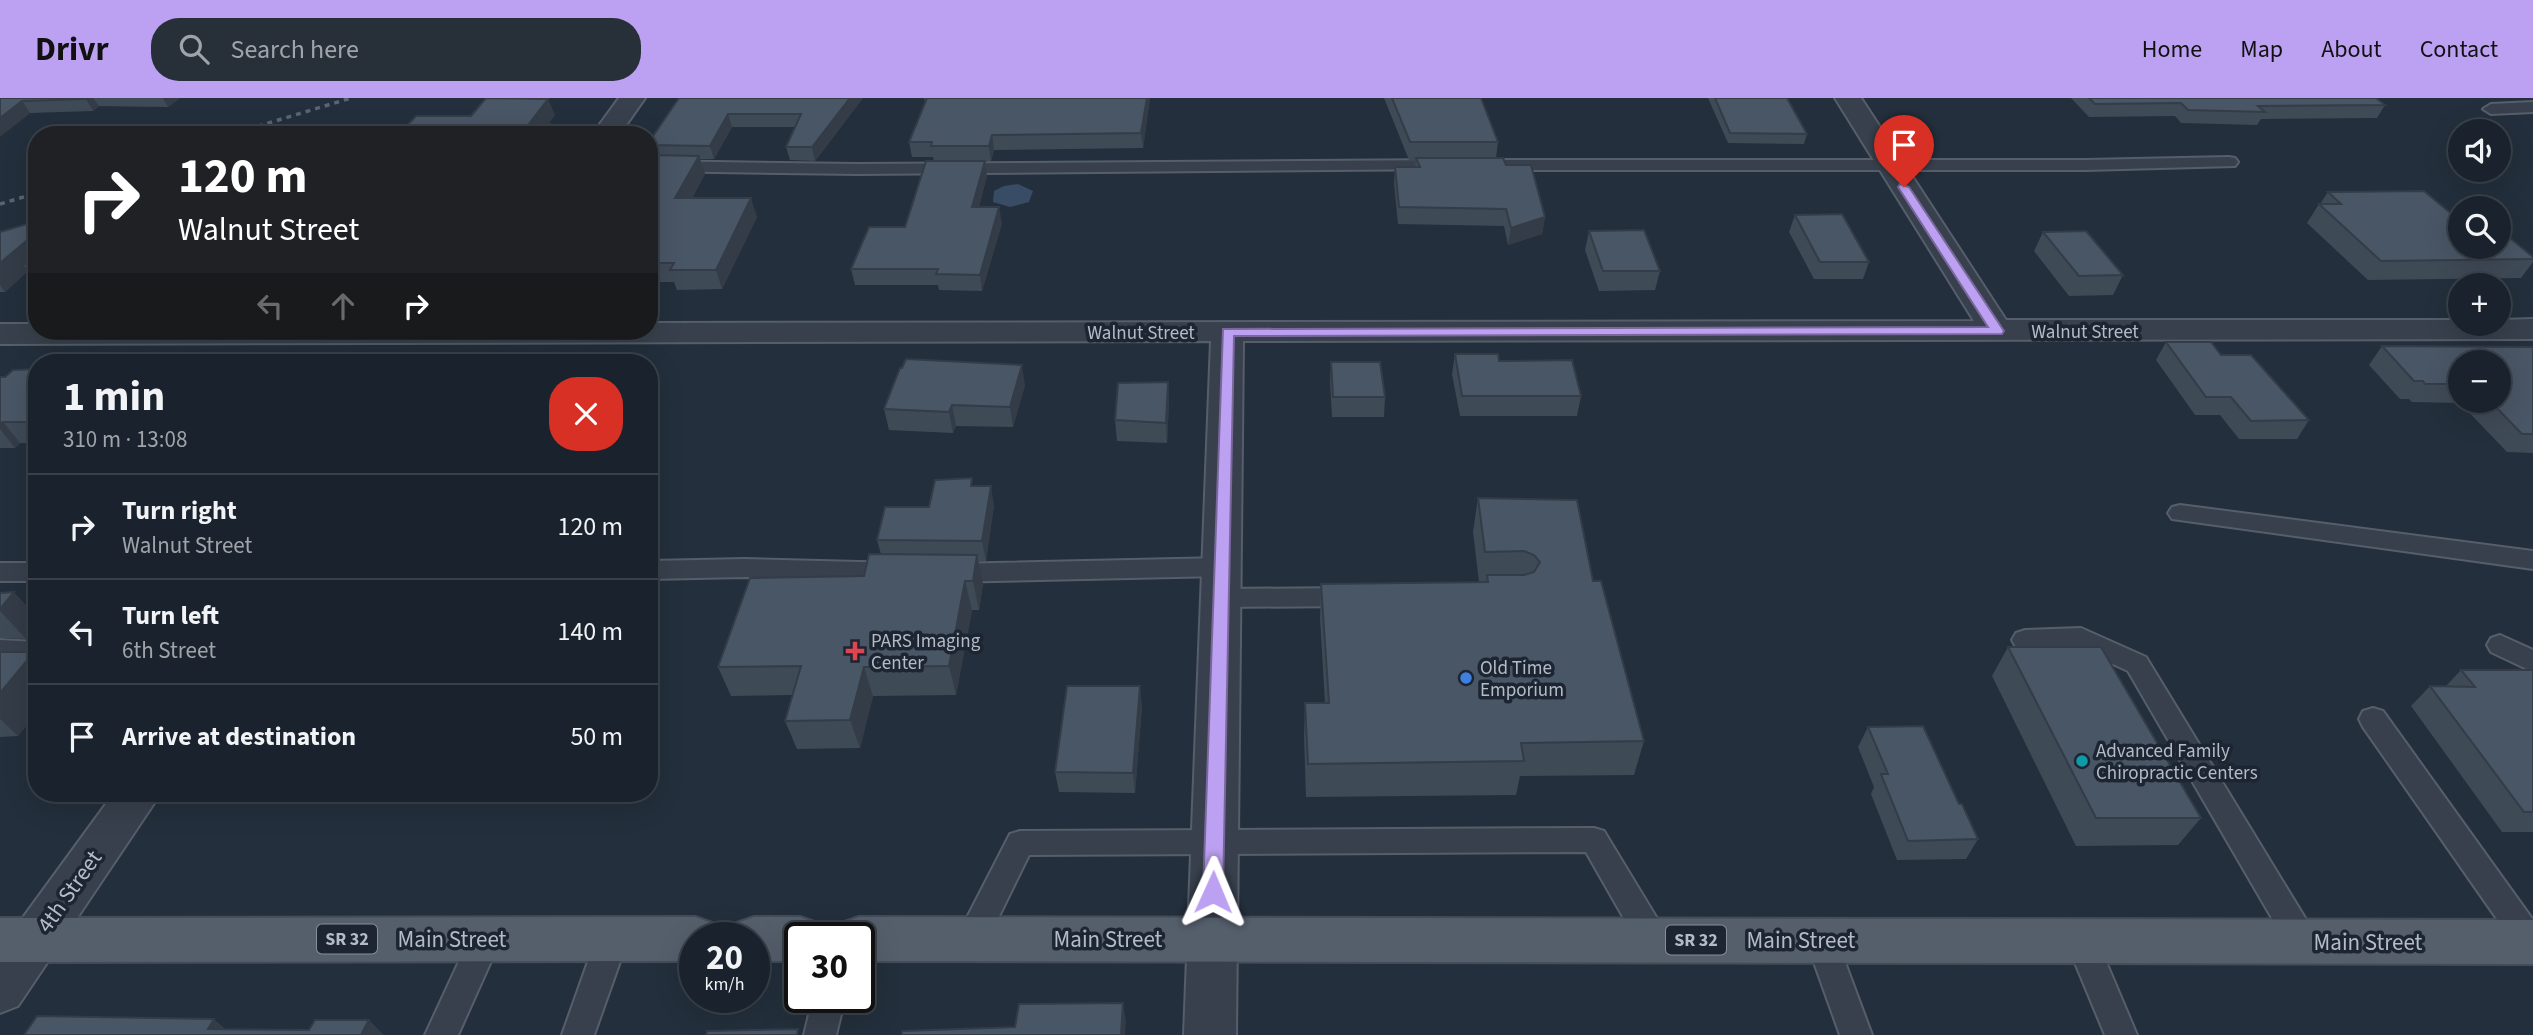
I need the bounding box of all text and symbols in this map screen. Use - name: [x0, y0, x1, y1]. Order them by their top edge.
- search box: [151, 18, 641, 81]
- text: Drivr: [35, 26, 109, 73]
- icon: search: [175, 30, 213, 68]
- text: Search here: [231, 31, 359, 68]
- text: Home: [2142, 32, 2202, 67]
- text: Map: [2240, 32, 2283, 67]
- text: About: [2321, 32, 2382, 67]
- text: Contact: [2420, 32, 2498, 67]
- pin: [1874, 115, 1934, 187]
- map controls: [2448, 119, 2511, 413]
- button: sound: [2448, 119, 2511, 182]
- icon: arrive: [1885, 126, 1923, 164]
- text: 120 m: [178, 142, 307, 212]
- icon: right: [63, 154, 154, 245]
- button: search: [2448, 196, 2511, 259]
- text: Walnut Street: [178, 207, 359, 253]
- button: +: [2448, 273, 2511, 336]
- icon: left: [251, 287, 289, 325]
- icon: ahead: [324, 287, 362, 325]
- icon: right: [397, 287, 435, 325]
- street label: Walnut Street: [2031, 319, 2139, 346]
- street label: Walnut Street: [1087, 320, 1195, 347]
- button: −: [2448, 350, 2511, 413]
- text: 1 min: [63, 367, 165, 427]
- button: close: [549, 377, 623, 451]
- text: 310 m · 13:08: [63, 423, 187, 456]
- text: Turn right: [122, 492, 237, 529]
- icon: right: [63, 508, 101, 546]
- text: 120 m: [557, 508, 623, 545]
- text: Walnut Street: [122, 529, 252, 562]
- text: Turn left: [122, 597, 219, 634]
- icon: left: [63, 613, 101, 651]
- text: 140 m: [557, 613, 623, 650]
- place label: PARS Imaging Center: [871, 628, 981, 677]
- text: 6th Street: [122, 634, 216, 667]
- marker: PARS Imaging Center: [845, 641, 865, 661]
- place label: Old Time Emporium: [1480, 655, 1564, 704]
- marker: Old Time Emporium: [1458, 670, 1474, 686]
- icon: arrive: [63, 718, 101, 756]
- text: Arrive at destination: [122, 718, 356, 755]
- text: 50 m: [570, 718, 623, 755]
- place label: Advanced Family Chiropractic Centers: [2096, 738, 2258, 787]
- marker: Advanced Family Chiropractic Centers: [2074, 753, 2090, 769]
- street label: 4th Street: [29, 843, 110, 939]
- position arrow: [1176, 855, 1250, 929]
- speed limit sign: 30: [784, 922, 875, 1013]
- street label: Main Street: [398, 923, 507, 956]
- street label: Main Street: [1054, 923, 1163, 956]
- road number: SR 32: [317, 924, 377, 954]
- street label: Main Street: [1747, 924, 1856, 957]
- road number: SR 32: [1666, 926, 1726, 954]
- street label: Main Street: [2314, 926, 2423, 959]
- text: 20: [706, 933, 743, 983]
- text: km/h: [705, 972, 744, 997]

